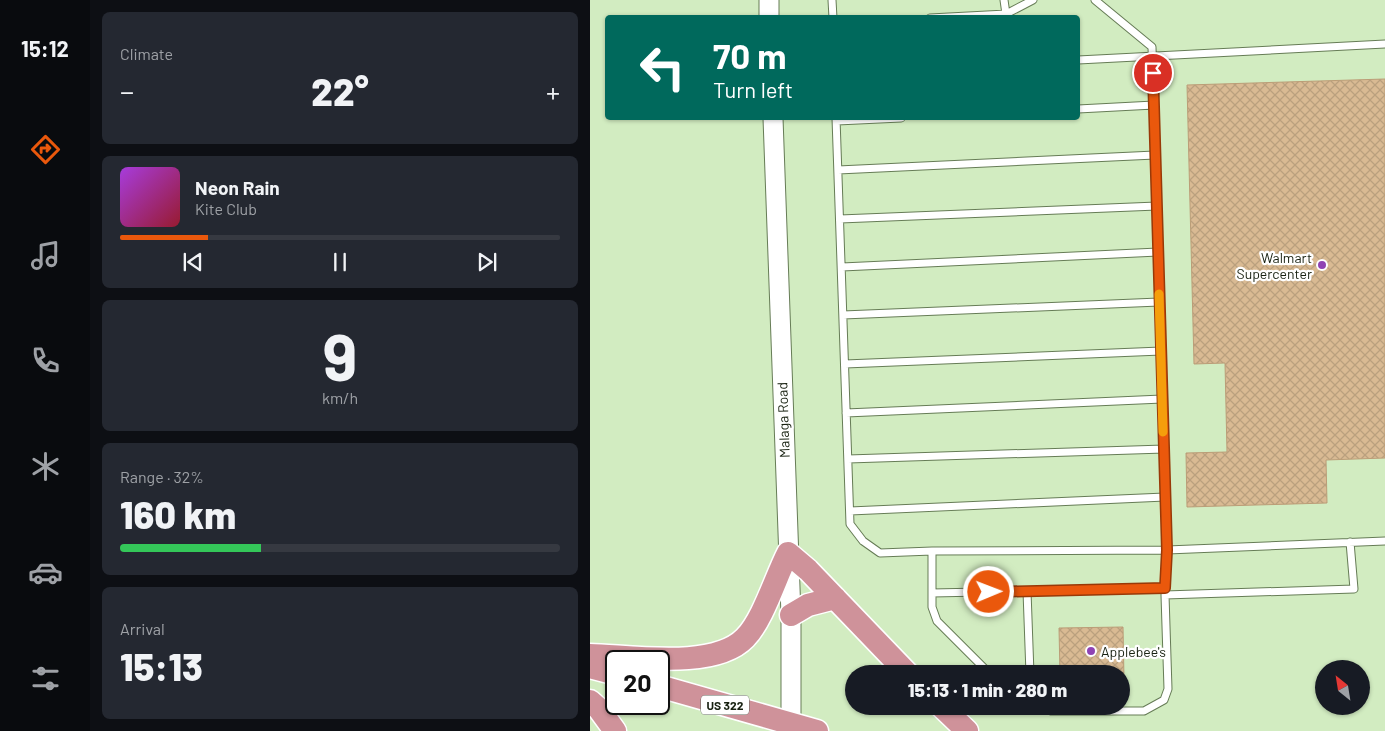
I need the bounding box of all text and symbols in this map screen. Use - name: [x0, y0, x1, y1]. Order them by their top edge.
- text: 70 m: [713, 34, 787, 76]
- text: 15:12: [21, 35, 69, 61]
- icon: left: [630, 35, 695, 100]
- text: Climate: [120, 44, 173, 63]
- pin: [1132, 52, 1174, 94]
- icon: arrive: [1139, 59, 1167, 87]
- text: 22°: [311, 68, 369, 114]
- text: −: [120, 74, 134, 108]
- text: +: [546, 74, 560, 108]
- text: Turn left: [713, 76, 793, 102]
- icon: directions: [28, 132, 63, 167]
- text: Neon Rain: [195, 176, 280, 199]
- text: Kite Club: [195, 199, 257, 218]
- icon: music: [28, 238, 63, 273]
- icon: previous: [179, 248, 207, 276]
- icon: pause: [326, 248, 354, 276]
- icon: next: [473, 248, 501, 276]
- place label: Walmart Supercenter: [1237, 249, 1312, 282]
- marker: Walmart Supercenter: [1316, 259, 1328, 271]
- text: 9: [323, 316, 357, 394]
- icon: phone: [28, 343, 63, 378]
- street label: Malaga Road: [773, 382, 793, 458]
- text: km/h: [322, 388, 358, 407]
- icon: climate: [28, 449, 63, 484]
- text: Range · 32%: [120, 467, 204, 486]
- text: 160 km: [120, 491, 236, 537]
- icon: car: [28, 555, 63, 590]
- position arrow: [962, 565, 1014, 617]
- text: Arrival: [120, 619, 165, 638]
- text: 15:13: [120, 643, 203, 689]
- place label: Applebee's: [1101, 643, 1166, 660]
- marker: Applebee's: [1085, 645, 1097, 657]
- speed limit sign: 20: [605, 650, 670, 715]
- north arrow: [1315, 660, 1370, 715]
- map controls: [1315, 660, 1370, 715]
- icon: filters: [28, 661, 63, 696]
- text: 15:13 · 1 min · 280 m: [908, 678, 1067, 701]
- road number: US 322: [701, 696, 749, 714]

